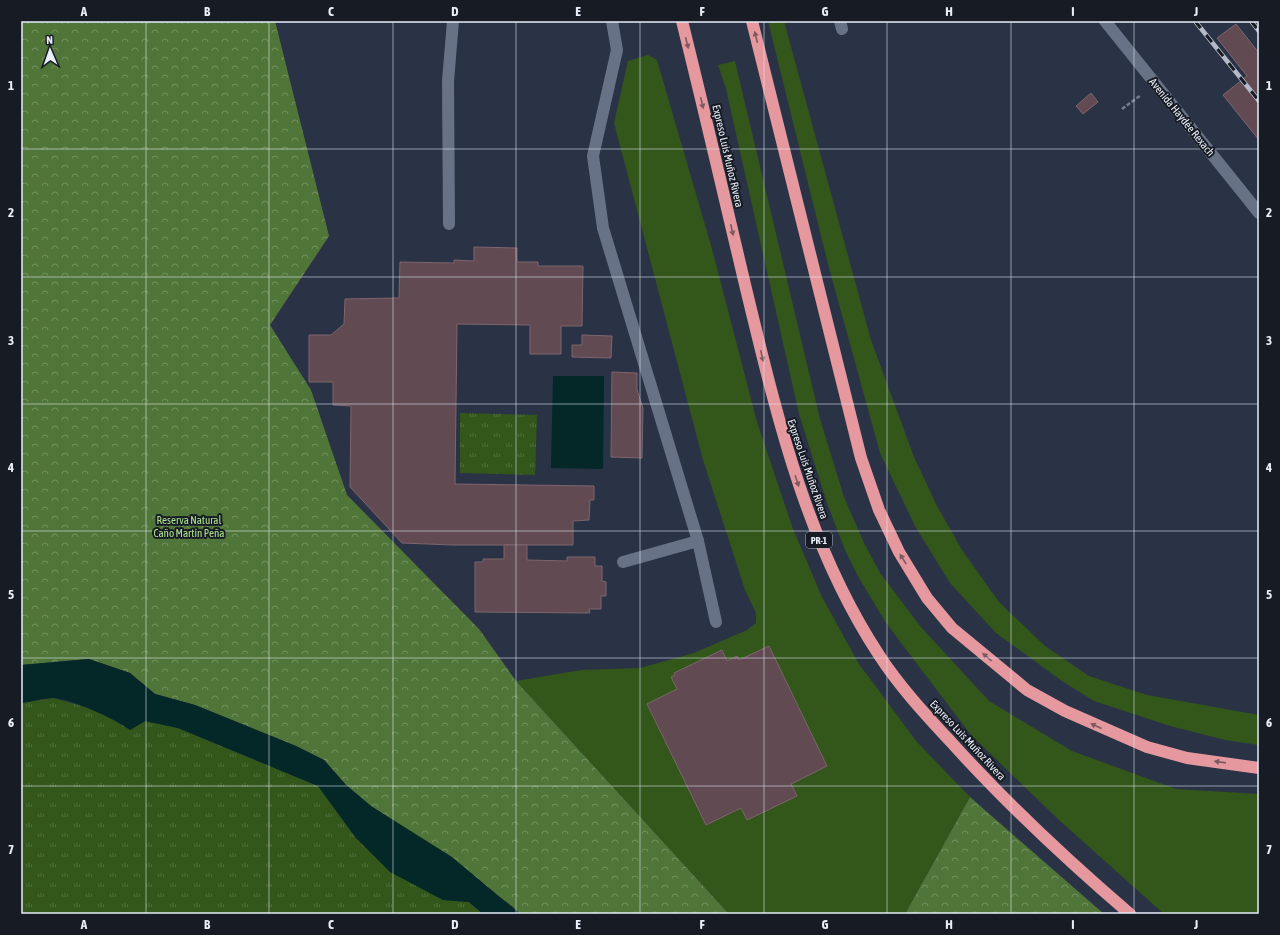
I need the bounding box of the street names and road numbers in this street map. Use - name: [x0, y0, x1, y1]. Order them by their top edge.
- street label: Avenida Haydée Rexach: [1147, 76, 1217, 158]
- street label: Expreso Luis Muñoz Rivera: [710, 104, 746, 208]
- street label: Expreso Luis Muñoz Rivera: [785, 418, 831, 520]
- road number: PR-1: [806, 532, 832, 548]
- street label: Expreso Luis Muñoz Rivera: [928, 698, 1008, 782]

